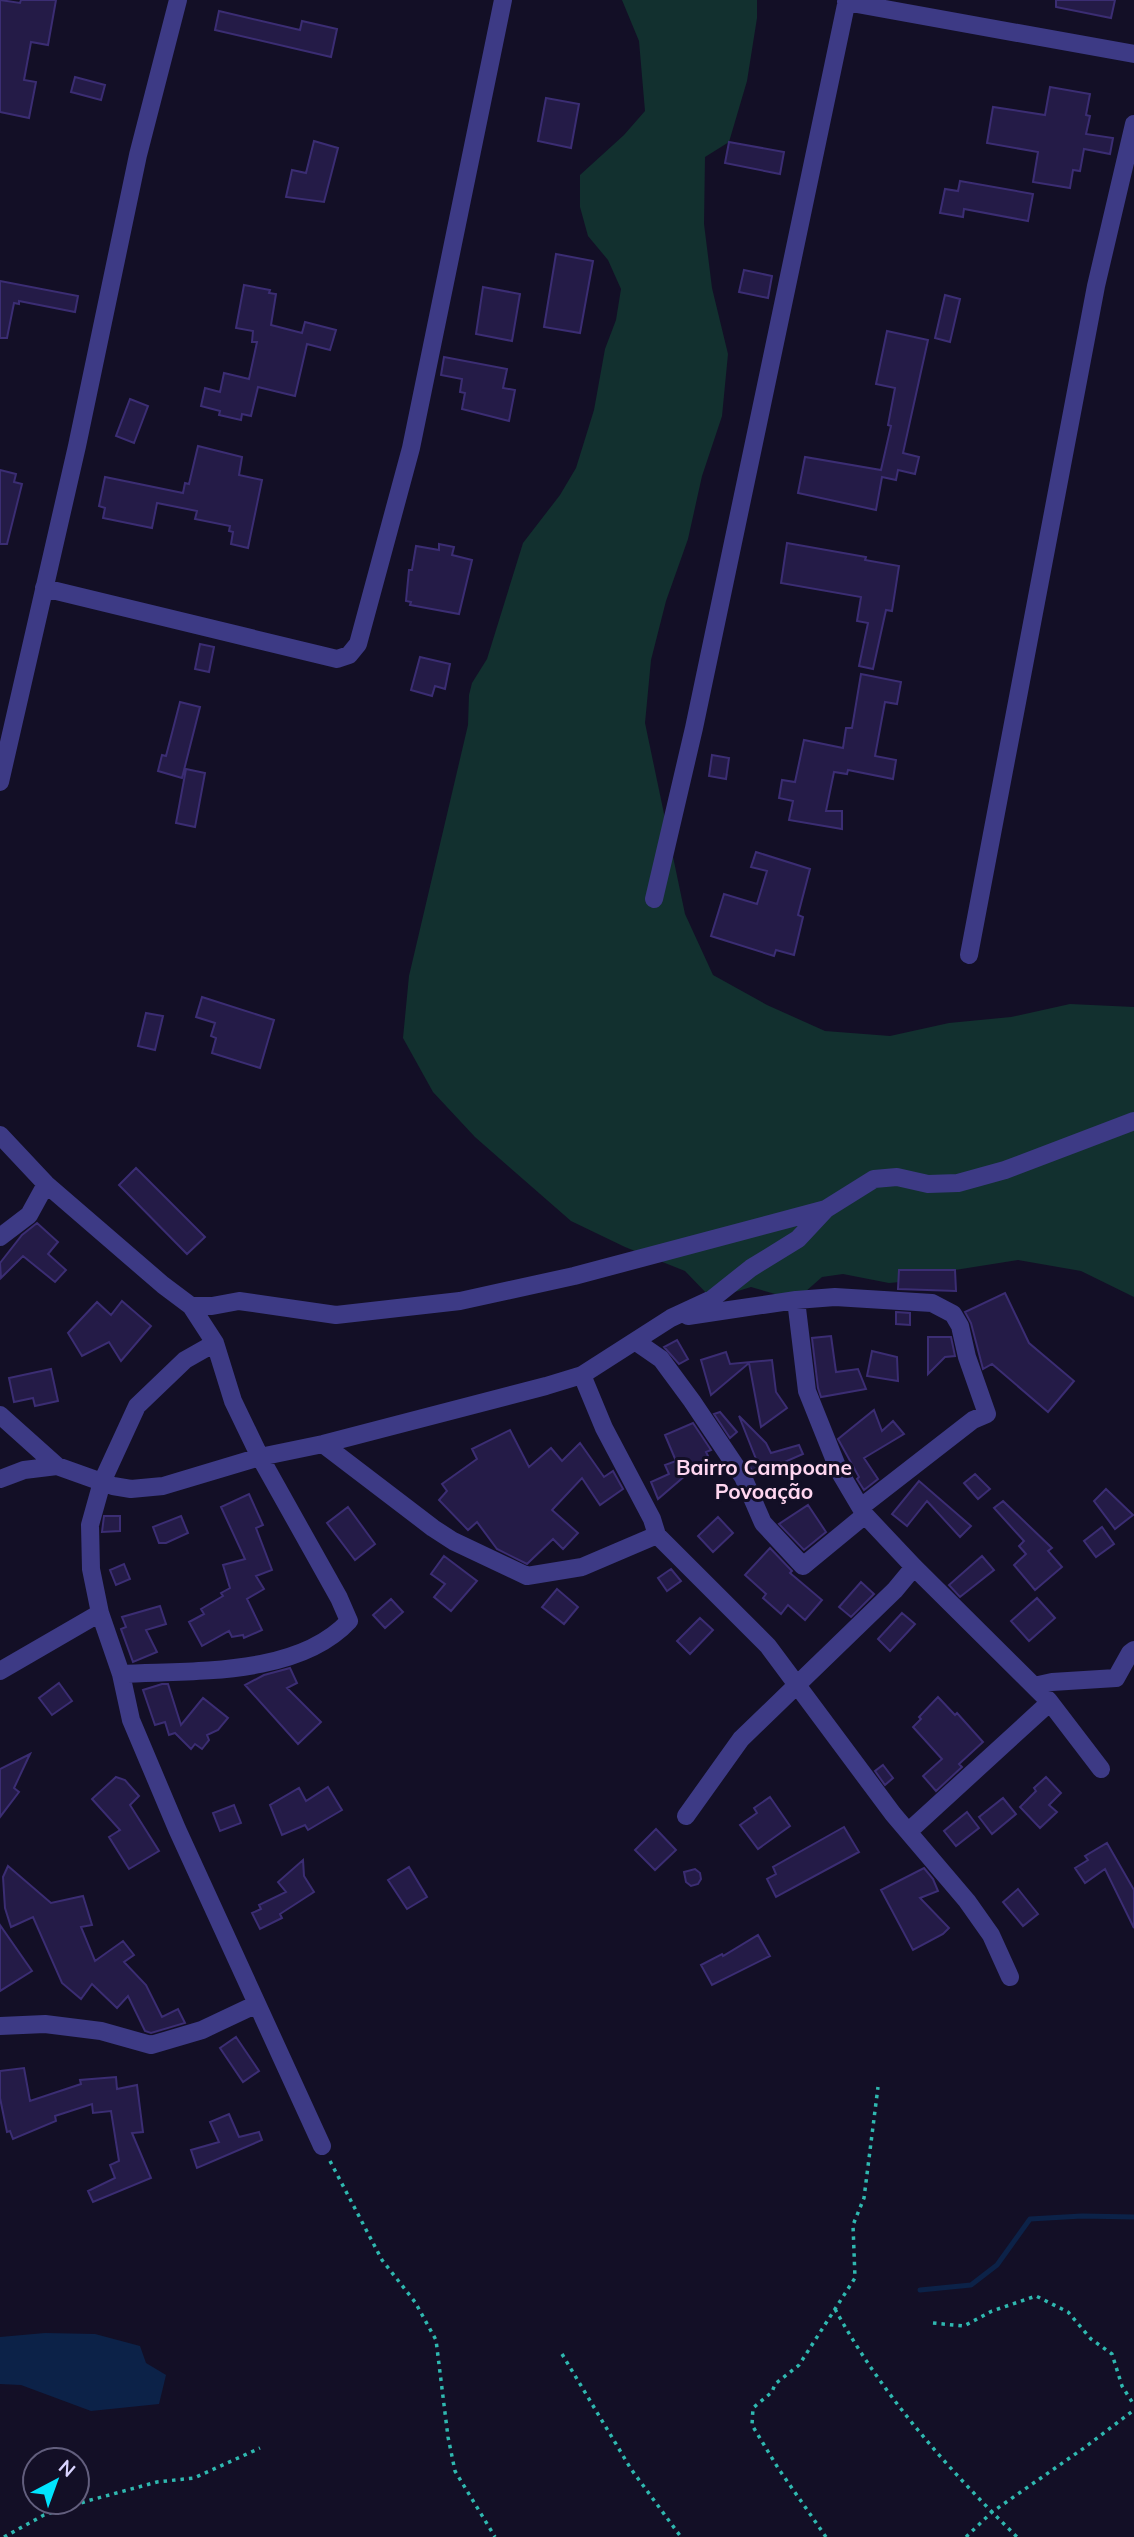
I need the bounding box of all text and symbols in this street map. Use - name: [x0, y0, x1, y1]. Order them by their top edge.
- district label: Bairro Campoane Povoação: [676, 1454, 852, 1504]
- north arrow: [21, 2446, 91, 2516]
- text: N: [54, 2454, 80, 2482]

